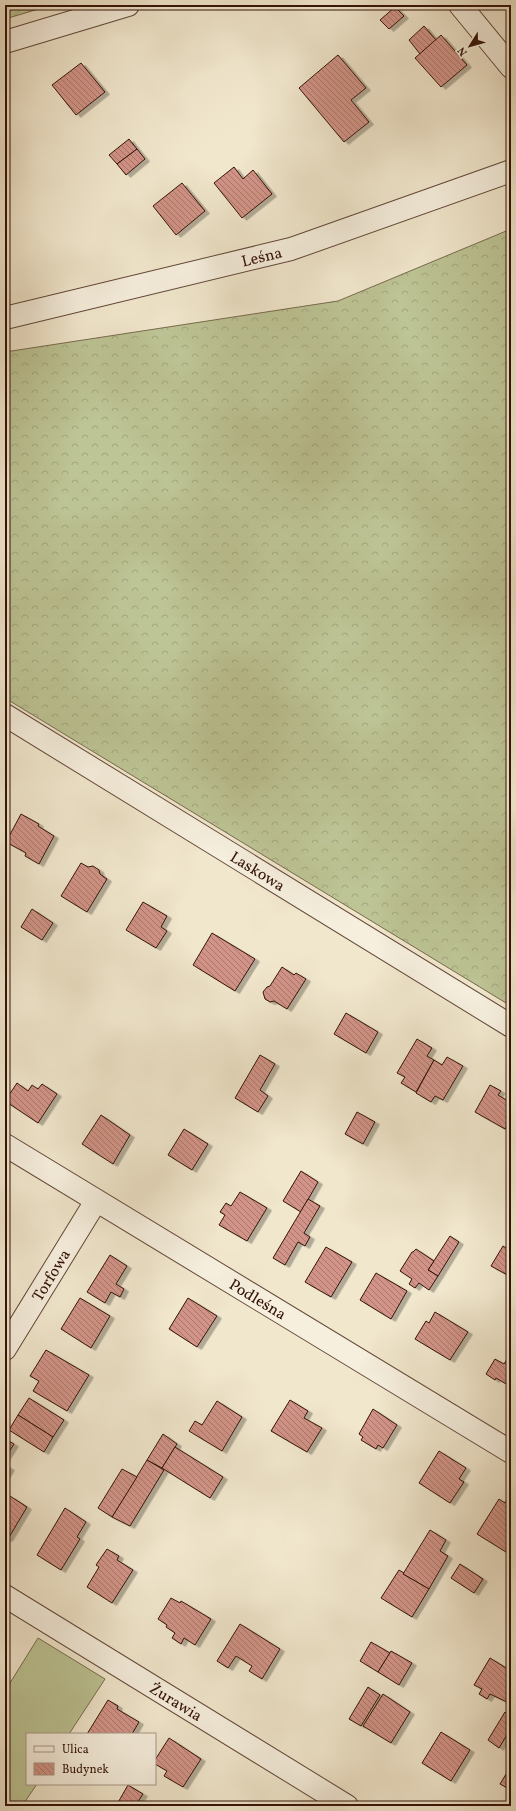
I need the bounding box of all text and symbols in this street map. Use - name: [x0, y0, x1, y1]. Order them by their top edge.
- north arrow: [450, 26, 490, 66]
- text: N: [455, 43, 472, 59]
- street label: Leśna: [240, 243, 285, 274]
- street label: Laskowa: [225, 847, 289, 898]
- street label: Torfowa: [28, 1246, 77, 1306]
- street label: Podleśna: [224, 1274, 290, 1326]
- street label: Żurawia: [145, 1678, 206, 1728]
- legend: [26, 1733, 156, 1785]
- text: Ulica: [62, 1742, 89, 1758]
- text: Budynek: [62, 1762, 109, 1778]

